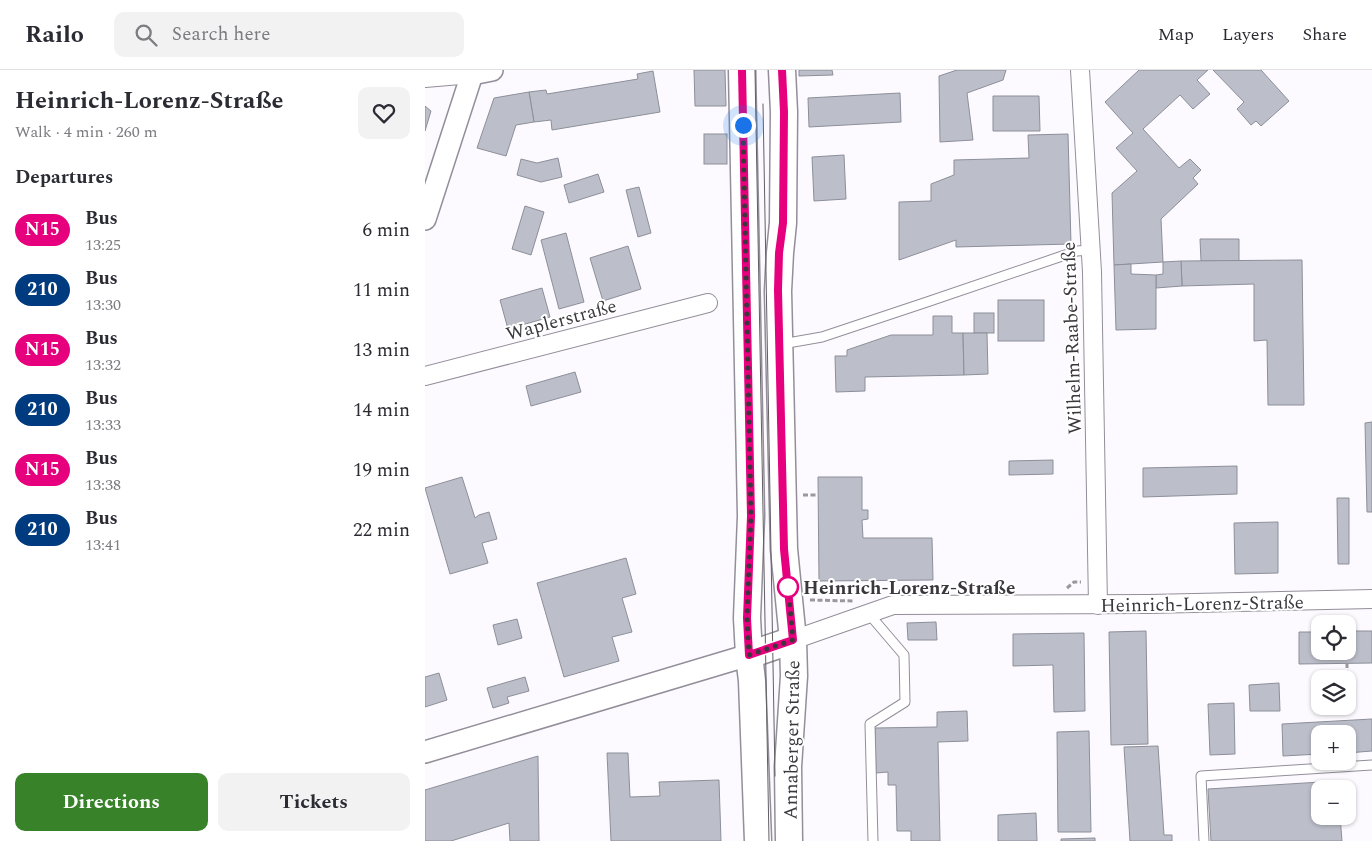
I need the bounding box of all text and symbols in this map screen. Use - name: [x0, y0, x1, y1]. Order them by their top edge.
- search box: [114, 12, 464, 57]
- text: Railo: [25, 17, 84, 53]
- text: Search here: [172, 20, 270, 49]
- icon: search: [132, 21, 160, 49]
- text: Map: [1158, 21, 1194, 48]
- text: Layers: [1222, 21, 1274, 48]
- text: Share: [1302, 21, 1347, 48]
- text: Heinrich-Lorenz-Straße: [15, 83, 283, 119]
- button: heart: [358, 87, 410, 139]
- your location: [731, 113, 756, 138]
- text: Walk · 4 min · 260 m: [15, 120, 158, 144]
- text: Departures: [15, 163, 113, 192]
- text: Bus: [85, 204, 118, 233]
- text: N15: [25, 216, 60, 243]
- text: 6 min: [362, 216, 410, 245]
- text: 13:25: [85, 233, 121, 257]
- street label: Wilhelm-Raabe-Straße: [1055, 241, 1090, 435]
- text: Bus: [85, 264, 118, 293]
- text: 210: [27, 276, 58, 303]
- text: 11 min: [353, 276, 410, 305]
- street label: Waplerstraße: [503, 292, 620, 349]
- text: 13:30: [85, 293, 121, 317]
- text: Bus: [85, 324, 118, 353]
- text: N15: [25, 336, 60, 363]
- text: 13 min: [353, 336, 410, 365]
- text: 13:32: [85, 353, 121, 377]
- text: Bus: [85, 384, 118, 413]
- text: 210: [27, 396, 58, 423]
- text: 14 min: [353, 396, 410, 425]
- text: 13:33: [85, 413, 121, 437]
- text: Bus: [85, 444, 118, 473]
- text: N15: [25, 456, 60, 483]
- text: 19 min: [353, 456, 410, 485]
- text: 13:38: [85, 473, 121, 497]
- text: Bus: [85, 504, 118, 533]
- text: 210: [27, 516, 58, 543]
- text: 22 min: [353, 516, 410, 545]
- text: 13:41: [85, 533, 121, 557]
- place label: Heinrich-Lorenz-Straße: [803, 574, 1015, 603]
- marker: Heinrich-Lorenz-Straße: [777, 576, 799, 598]
- street label: Heinrich-Lorenz-Straße: [1100, 588, 1304, 621]
- map controls: [1311, 615, 1356, 825]
- button: locate: [1311, 615, 1356, 660]
- street label: Annaberger Straße: [777, 660, 808, 820]
- button: layers: [1311, 670, 1356, 715]
- button: +: [1311, 725, 1356, 770]
- button: Directions: [15, 773, 208, 831]
- button: Tickets: [218, 773, 410, 831]
- button: −: [1311, 780, 1356, 825]

